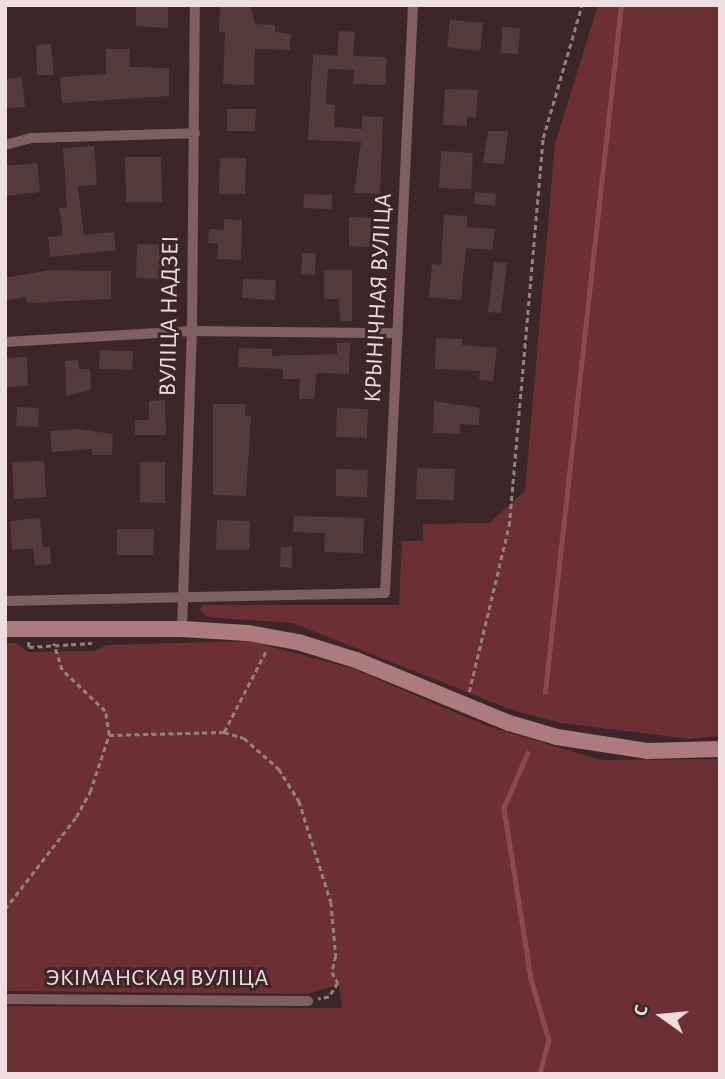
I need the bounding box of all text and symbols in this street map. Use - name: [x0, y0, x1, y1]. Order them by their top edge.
- street label: КРЫНІЧНАЯ ВУЛІЦА: [359, 192, 399, 404]
- street label: ВУЛІЦА НАДЗЕІ: [154, 235, 186, 397]
- street label: ЭКІМАНСКАЯ ВУЛІЦА: [46, 965, 268, 993]
- north arrow: [627, 981, 697, 1051]
- text: С: [631, 1003, 652, 1018]

